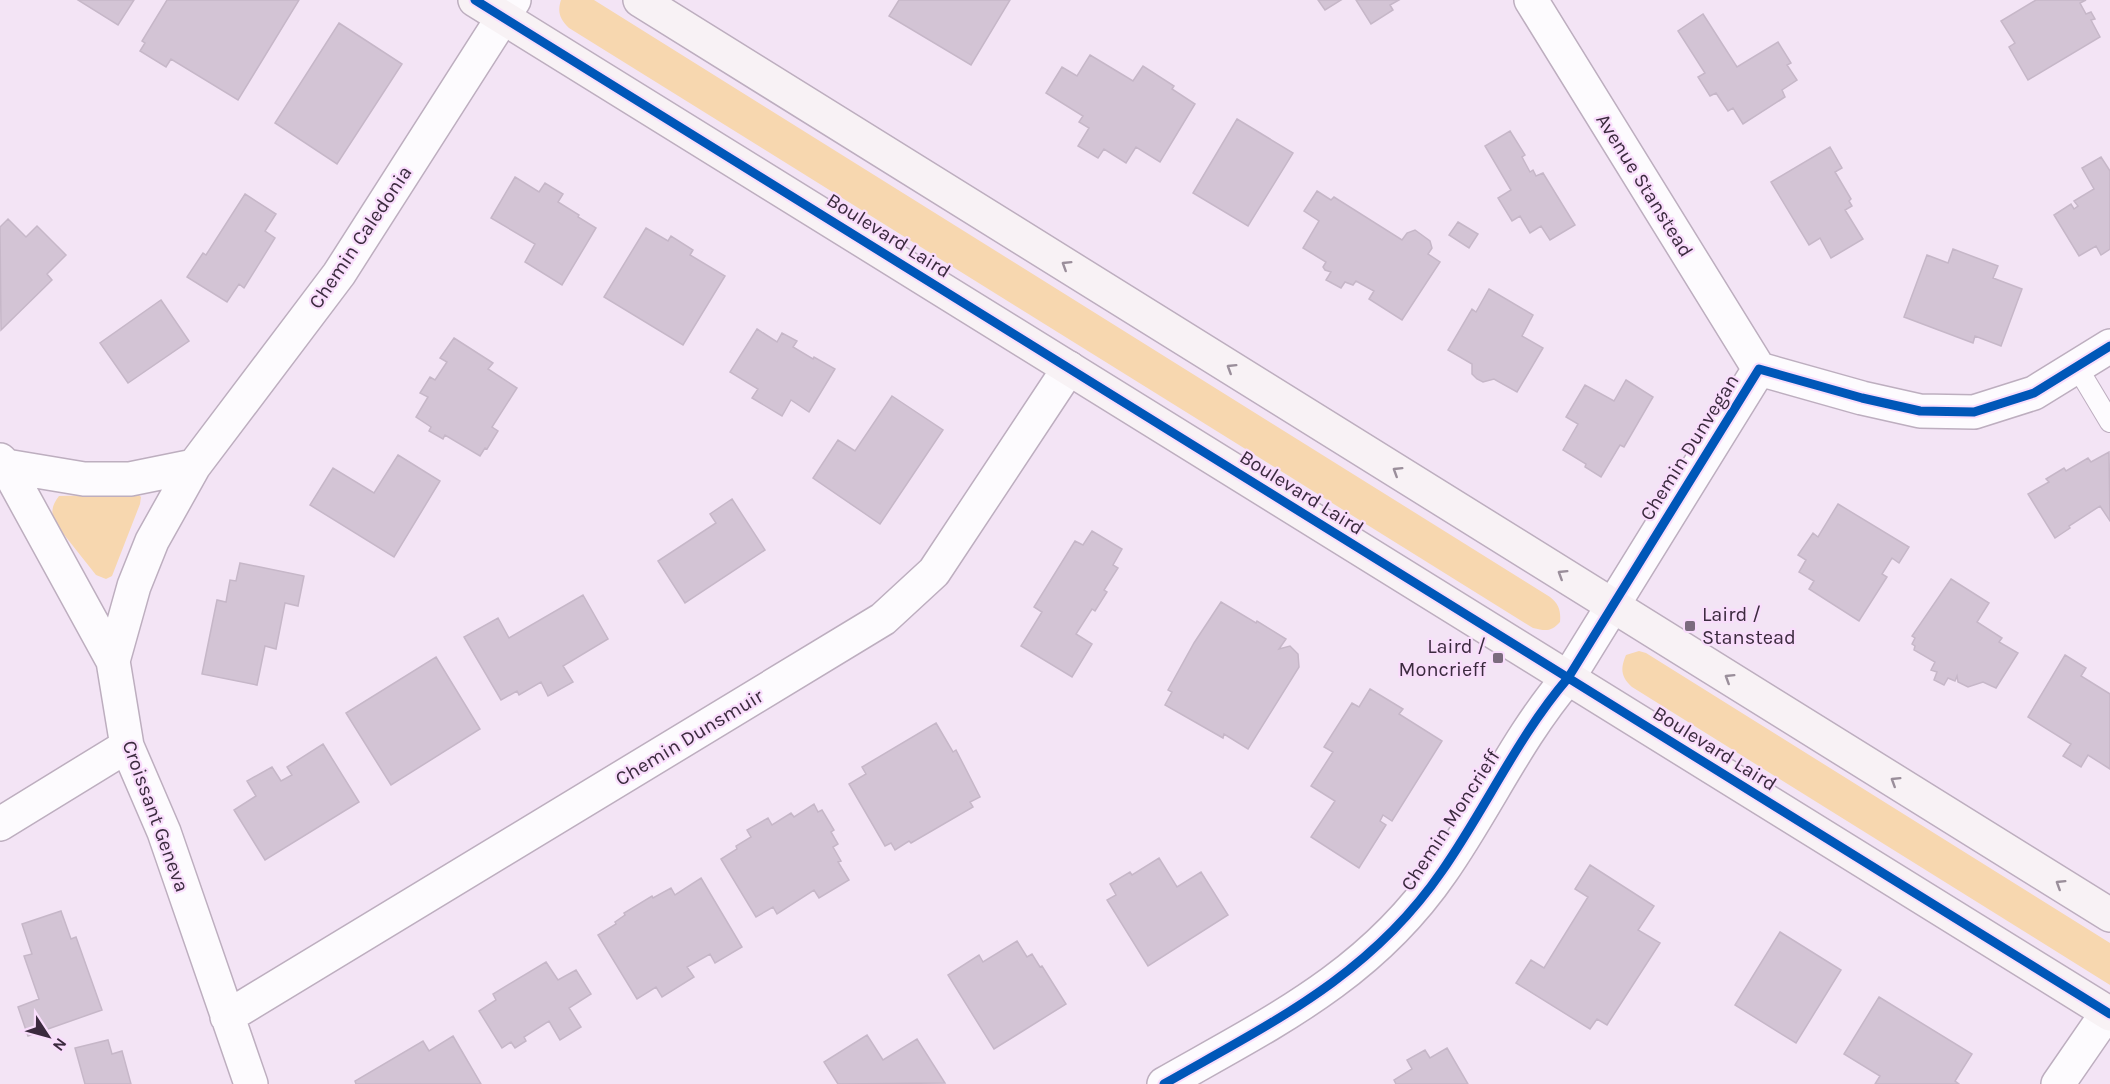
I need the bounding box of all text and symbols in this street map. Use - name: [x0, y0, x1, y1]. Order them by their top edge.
- street label: Avenue Stanstead: [1591, 109, 1698, 261]
- street label: Chemin Caledonia: [304, 162, 417, 313]
- street label: Boulevard Laird: [823, 188, 955, 283]
- one-way arrow: [1062, 261, 1072, 273]
- one-way arrow: [1227, 364, 1237, 376]
- street label: Chemin Dunvegan: [1635, 370, 1744, 525]
- street label: Boulevard Laird: [1236, 445, 1368, 540]
- one-way arrow: [1393, 467, 1403, 479]
- one-way arrow: [1558, 571, 1569, 582]
- place label: Laird / Stanstead: [1702, 603, 1796, 649]
- marker: Laird / Stanstead: [1683, 619, 1697, 633]
- place label: Laird / Moncrieff: [1399, 635, 1486, 681]
- marker: Laird / Moncrieff: [1491, 651, 1505, 665]
- one-way arrow: [1725, 674, 1736, 685]
- street label: Chemin Dunsmuir: [611, 684, 768, 791]
- street label: Boulevard Laird: [1649, 701, 1781, 796]
- street label: Croissant Geneva: [117, 737, 194, 895]
- street label: Chemin Moncrieff: [1396, 745, 1505, 895]
- one-way arrow: [1891, 777, 1902, 788]
- one-way arrow: [2056, 880, 2067, 891]
- north arrow: [18, 1006, 78, 1066]
- text: N: [49, 1034, 71, 1055]

